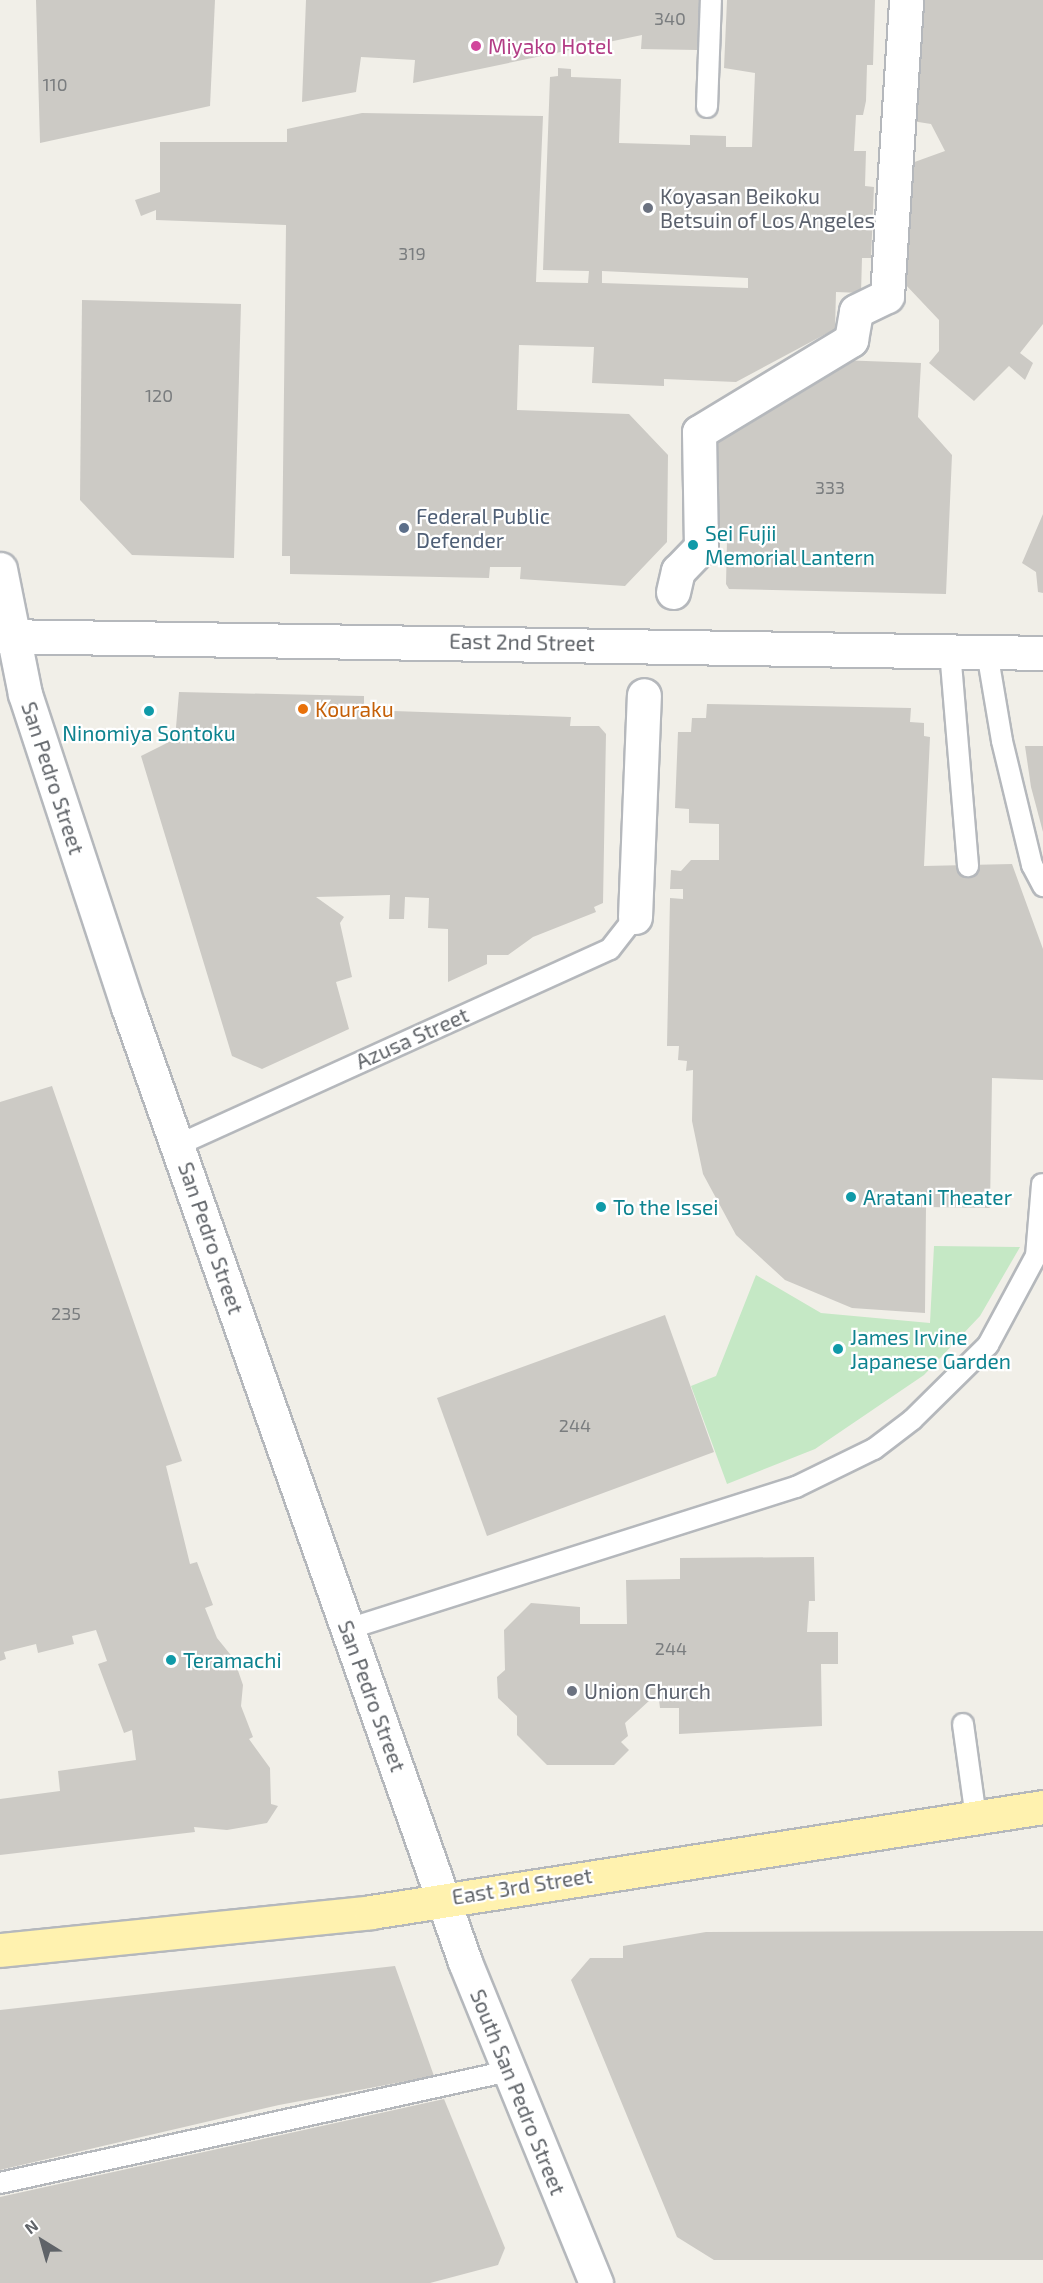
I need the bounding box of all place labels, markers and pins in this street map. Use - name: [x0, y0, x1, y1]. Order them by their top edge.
- place label: Miyako Hotel: [488, 33, 613, 59]
- marker: Miyako Hotel: [469, 39, 483, 53]
- place label: Koyasan Beikoku Betsuin of Los Angeles: [660, 183, 876, 233]
- marker: Koyasan Beikoku Betsuin of Los Angeles: [641, 201, 655, 215]
- place label: Federal Public Defender: [416, 503, 550, 553]
- place label: Sei Fujii Memorial Lantern: [705, 520, 876, 570]
- marker: Federal Public Defender: [397, 521, 411, 535]
- marker: Sei Fujii Memorial Lantern: [686, 538, 700, 552]
- place label: Kouraku: [315, 696, 394, 722]
- marker: Kouraku: [296, 702, 310, 716]
- marker: Ninomiya Sontoku: [142, 704, 156, 718]
- place label: Ninomiya Sontoku: [62, 720, 236, 746]
- place label: Aratani Theater: [863, 1184, 1013, 1210]
- marker: Aratani Theater: [844, 1190, 858, 1204]
- place label: To the Issei: [613, 1194, 719, 1220]
- marker: To the Issei: [594, 1200, 608, 1214]
- place label: James Irvine Japanese Garden: [850, 1324, 1011, 1374]
- marker: James Irvine Japanese Garden: [831, 1342, 845, 1356]
- place label: Teramachi: [183, 1647, 282, 1673]
- marker: Teramachi: [164, 1653, 178, 1667]
- place label: Union Church: [584, 1678, 711, 1704]
- marker: Union Church: [565, 1684, 579, 1698]

